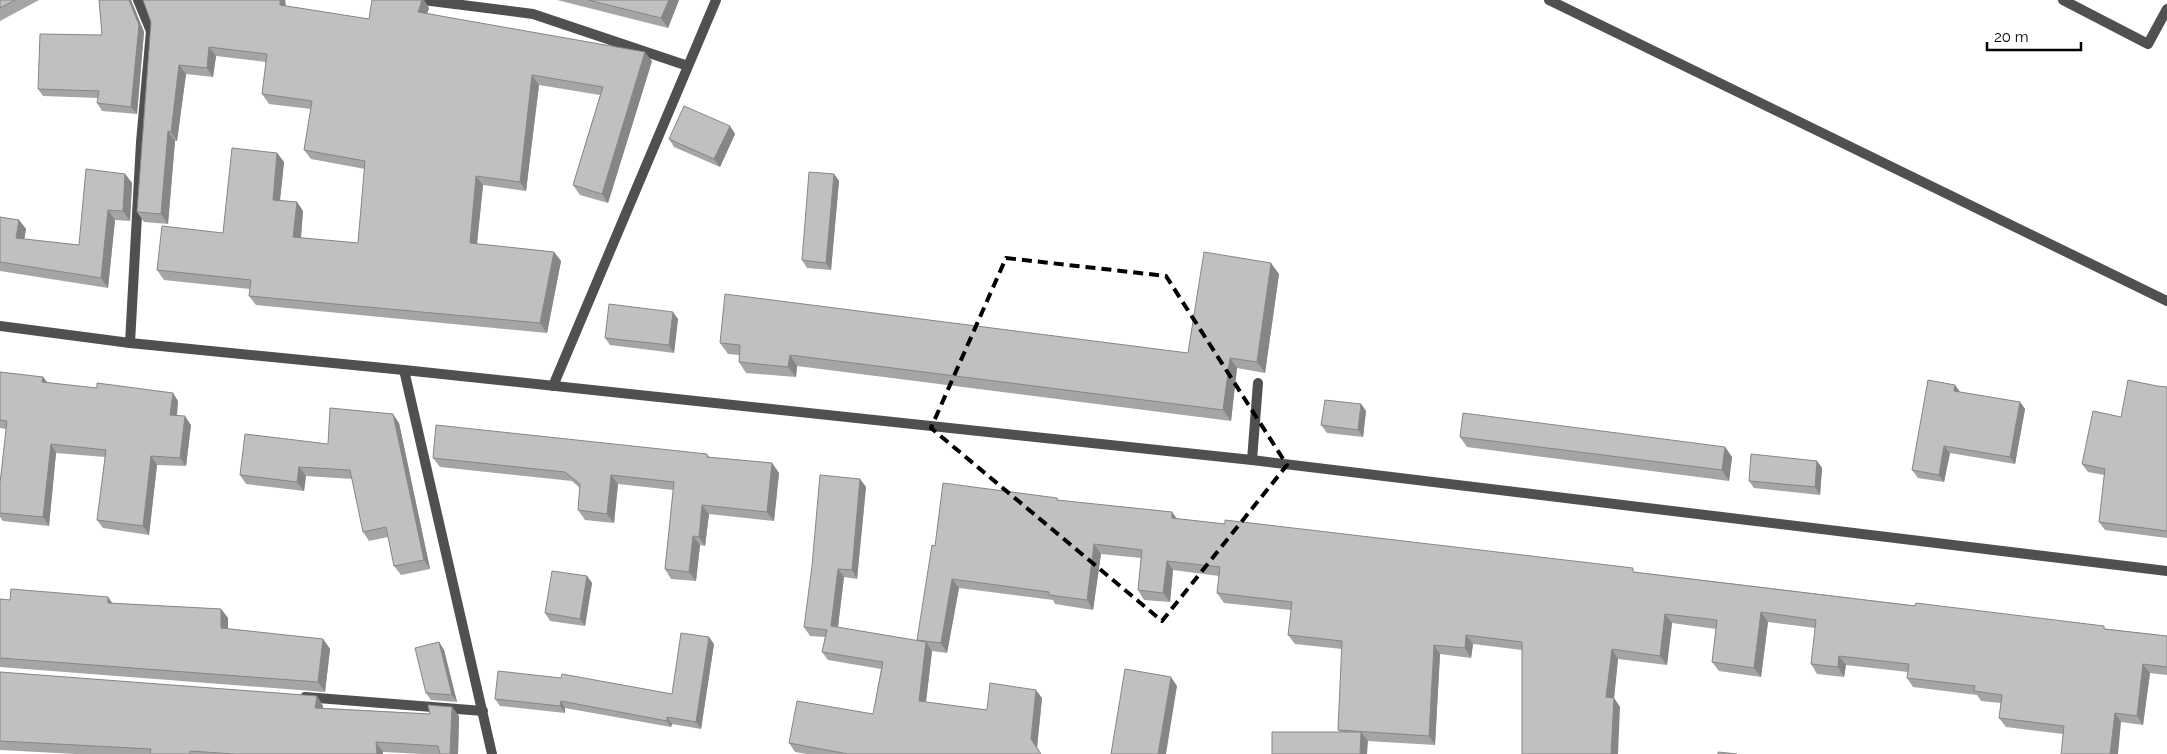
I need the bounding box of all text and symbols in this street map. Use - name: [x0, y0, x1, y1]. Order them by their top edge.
- scale bar: [1987, 20, 2081, 52]
- text: 20 m: [1994, 28, 2029, 46]

